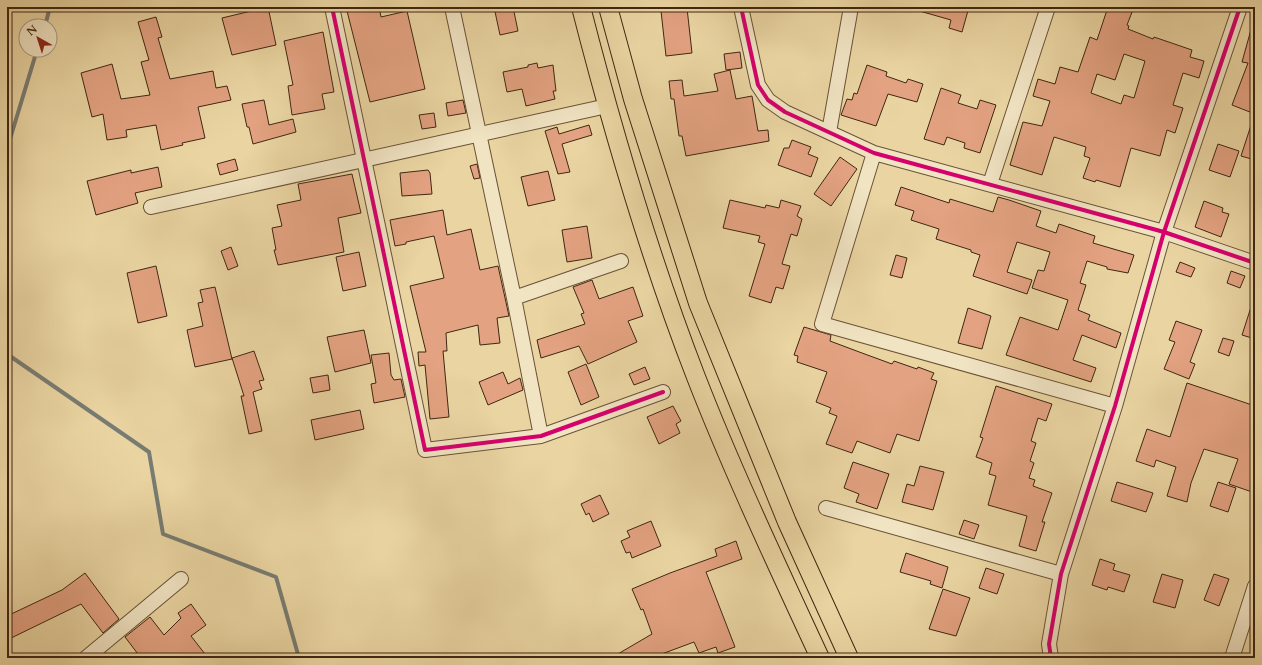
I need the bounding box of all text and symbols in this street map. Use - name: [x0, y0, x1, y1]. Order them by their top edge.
- north arrow: [18, 18, 58, 58]
- text: N: [24, 21, 41, 39]

